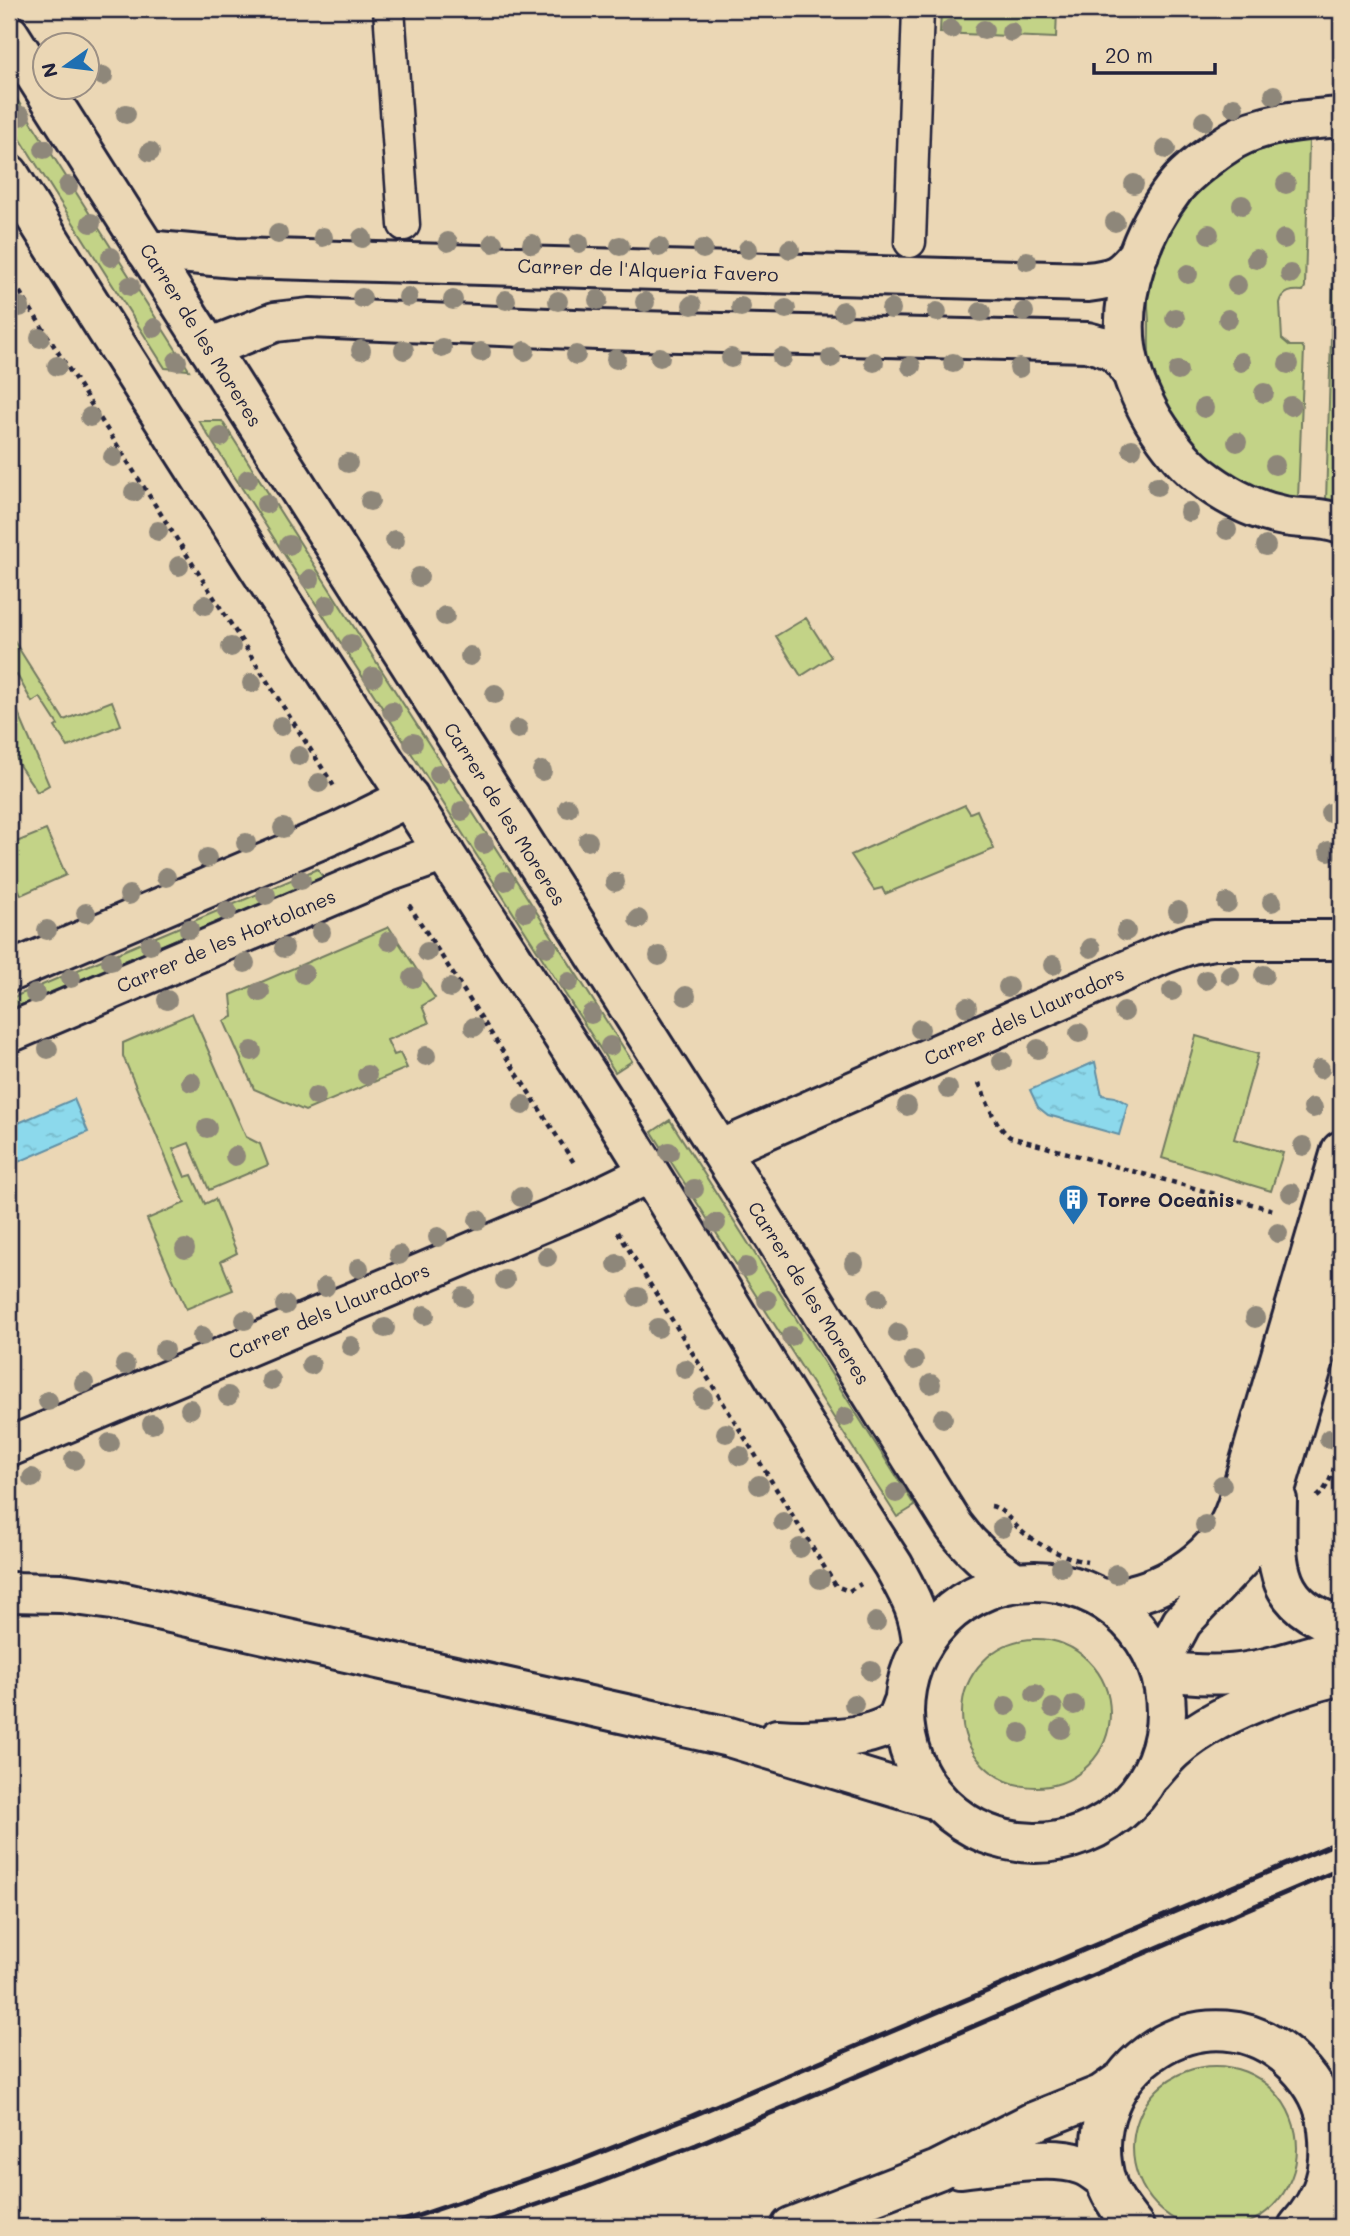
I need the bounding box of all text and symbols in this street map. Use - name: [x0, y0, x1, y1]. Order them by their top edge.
- north arrow: [32, 32, 102, 102]
- scale bar: [1094, 32, 1215, 76]
- text: 20 m: [1105, 41, 1153, 68]
- text: N: [35, 60, 63, 80]
- street label: Carrer de les Moreres: [135, 238, 268, 431]
- street label: Carrer de l'Alqueria Favero: [517, 252, 779, 287]
- street label: Carrer de les Moreres: [439, 717, 572, 910]
- street label: Carrer de les Hortolanes: [112, 883, 339, 998]
- street label: Carrer dels Llauradors: [920, 960, 1128, 1071]
- building icon: Torre Oceanis: [1057, 1183, 1091, 1227]
- place label: Torre Oceanis: [1097, 1187, 1234, 1212]
- street label: Carrer de les Moreres: [743, 1196, 876, 1389]
- street label: Carrer dels Llauradors: [224, 1257, 433, 1364]

